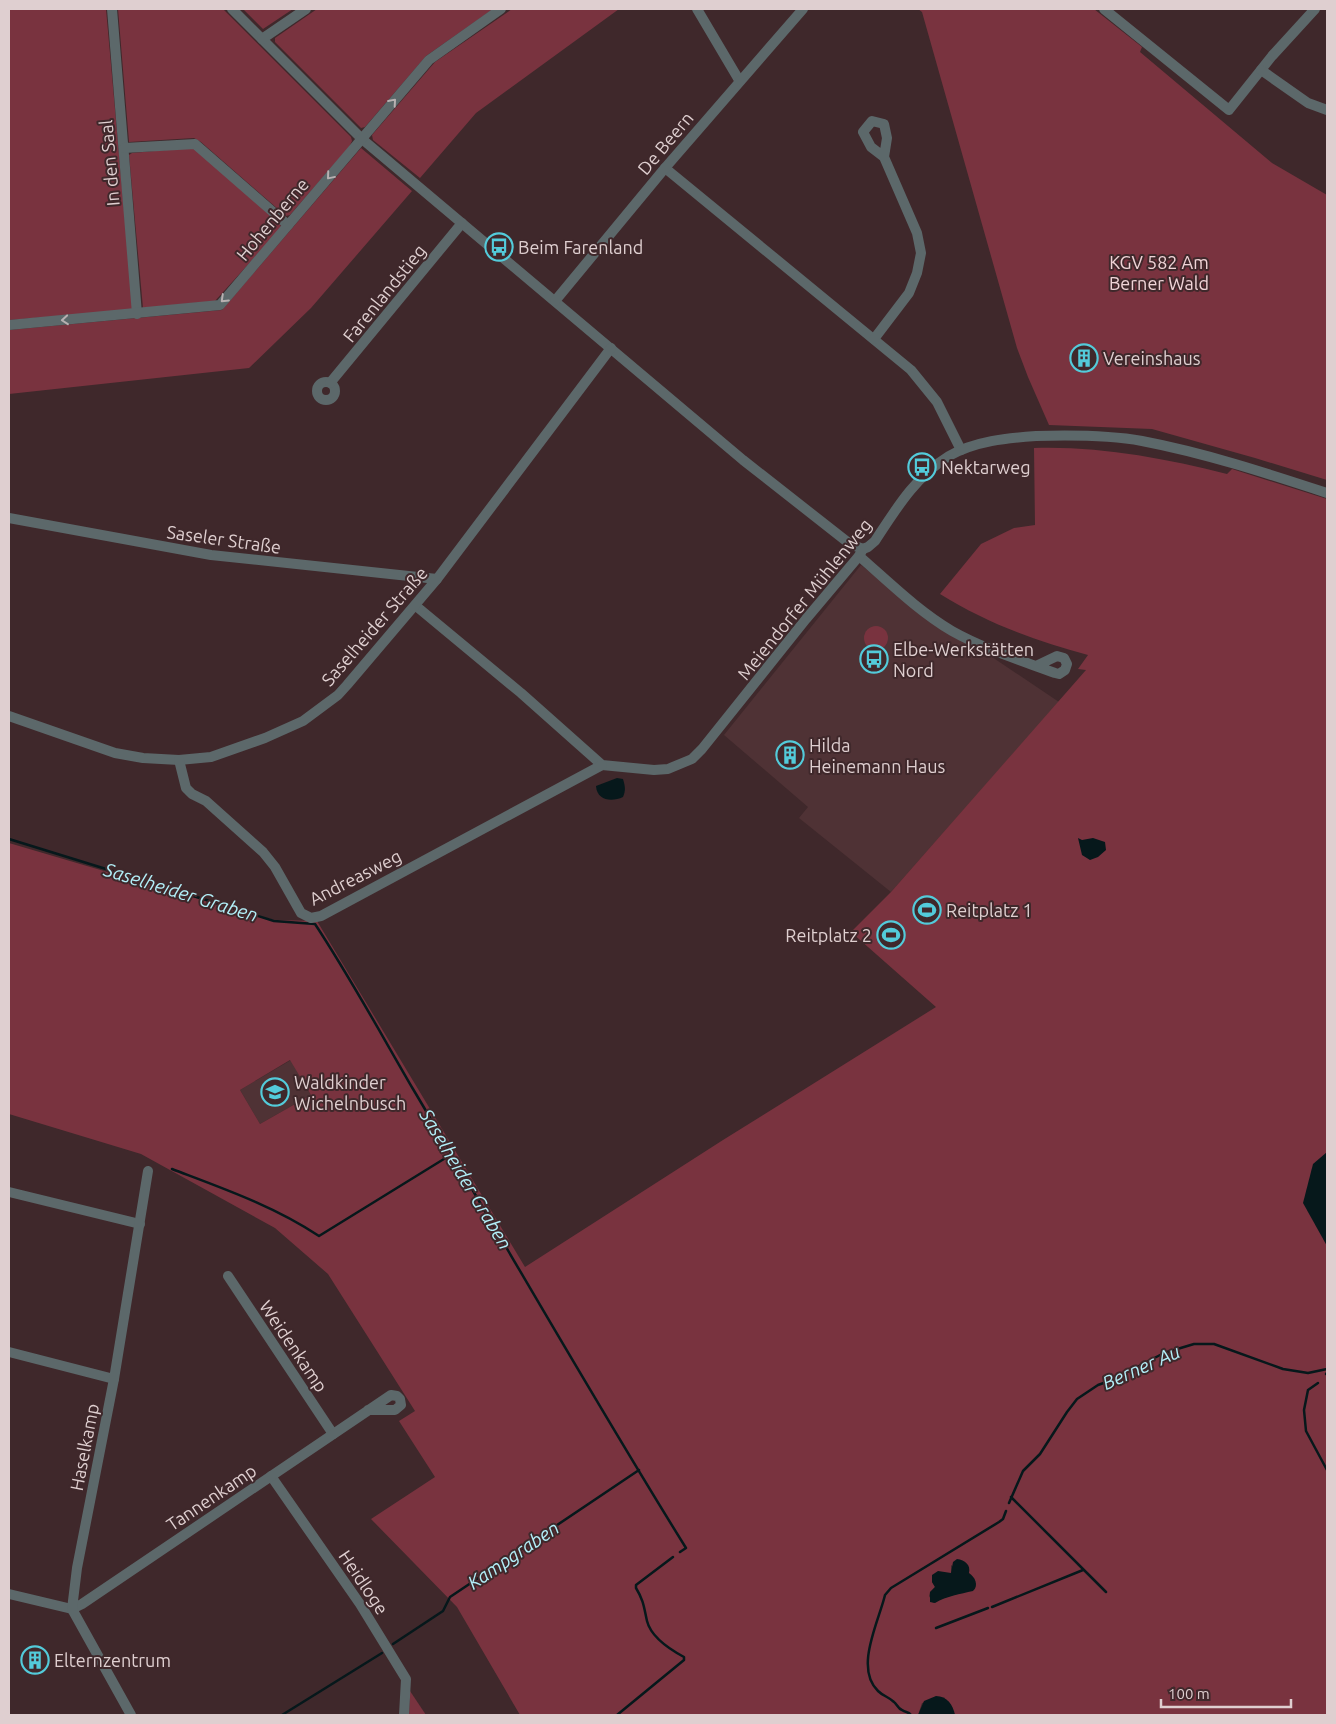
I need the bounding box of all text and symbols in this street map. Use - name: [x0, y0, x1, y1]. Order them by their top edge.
- one-way arrow: [388, 98, 397, 107]
- street label: De Beern: [633, 108, 697, 178]
- street label: In den Saal: [95, 119, 123, 207]
- one-way arrow: [327, 170, 336, 179]
- street label: Hohenberne: [232, 174, 312, 264]
- bus stop icon: Beim Farenland: [484, 232, 514, 262]
- place label: Beim Farenland: [518, 237, 643, 257]
- street label: Farenlandstieg: [339, 240, 429, 346]
- park label: KGV 582 Am Berner Wald: [1109, 252, 1209, 293]
- one-way arrow: [221, 293, 230, 302]
- one-way arrow: [61, 314, 69, 325]
- building icon: Vereinshaus: [1069, 343, 1099, 373]
- place label: Vereinshaus: [1103, 348, 1201, 368]
- bus stop icon: Nektarweg: [907, 452, 937, 482]
- place label: Nektarweg: [941, 457, 1031, 477]
- street label: Meiendorfer Mühlenweg: [733, 515, 875, 683]
- street label: Saseler Straße: [165, 521, 283, 557]
- street label: Saselheider Straße: [317, 563, 431, 689]
- place label: Elbe-Werkstätten Nord: [893, 639, 1034, 680]
- bus stop icon: Elbe-Werkstätten Nord: [859, 644, 889, 674]
- place label: Hilda Heinemann Haus: [809, 735, 946, 776]
- building icon: Hilda Heinemann Haus: [775, 740, 805, 770]
- street label: Andreasweg: [306, 845, 404, 909]
- water label: Saselheider Graben: [100, 858, 261, 926]
- sports icon: Reitplatz 1: [912, 895, 942, 925]
- place label: Reitplatz 1: [946, 900, 1033, 920]
- sports icon: Reitplatz 2: [876, 920, 906, 950]
- place label: Reitplatz 2: [785, 925, 872, 945]
- place label: Waldkinder Wichelnbusch: [294, 1072, 406, 1113]
- school or university icon: Waldkinder Wichelnbusch: [260, 1077, 290, 1107]
- water label: Saselheider Graben: [415, 1104, 517, 1253]
- street label: Weidenkamp: [256, 1297, 332, 1395]
- water label: Berner Au: [1099, 1340, 1183, 1394]
- street label: Haselkamp: [66, 1402, 102, 1492]
- street label: Tannenkamp: [162, 1460, 260, 1534]
- water label: Kampgraben: [463, 1516, 563, 1594]
- street label: Heidloge: [335, 1546, 393, 1618]
- building icon: Elternzentrum: [20, 1645, 50, 1675]
- place label: Elternzentrum: [54, 1650, 171, 1670]
- scale bar: [1161, 1676, 1291, 1708]
- text: 100 m: [1168, 1685, 1210, 1702]

